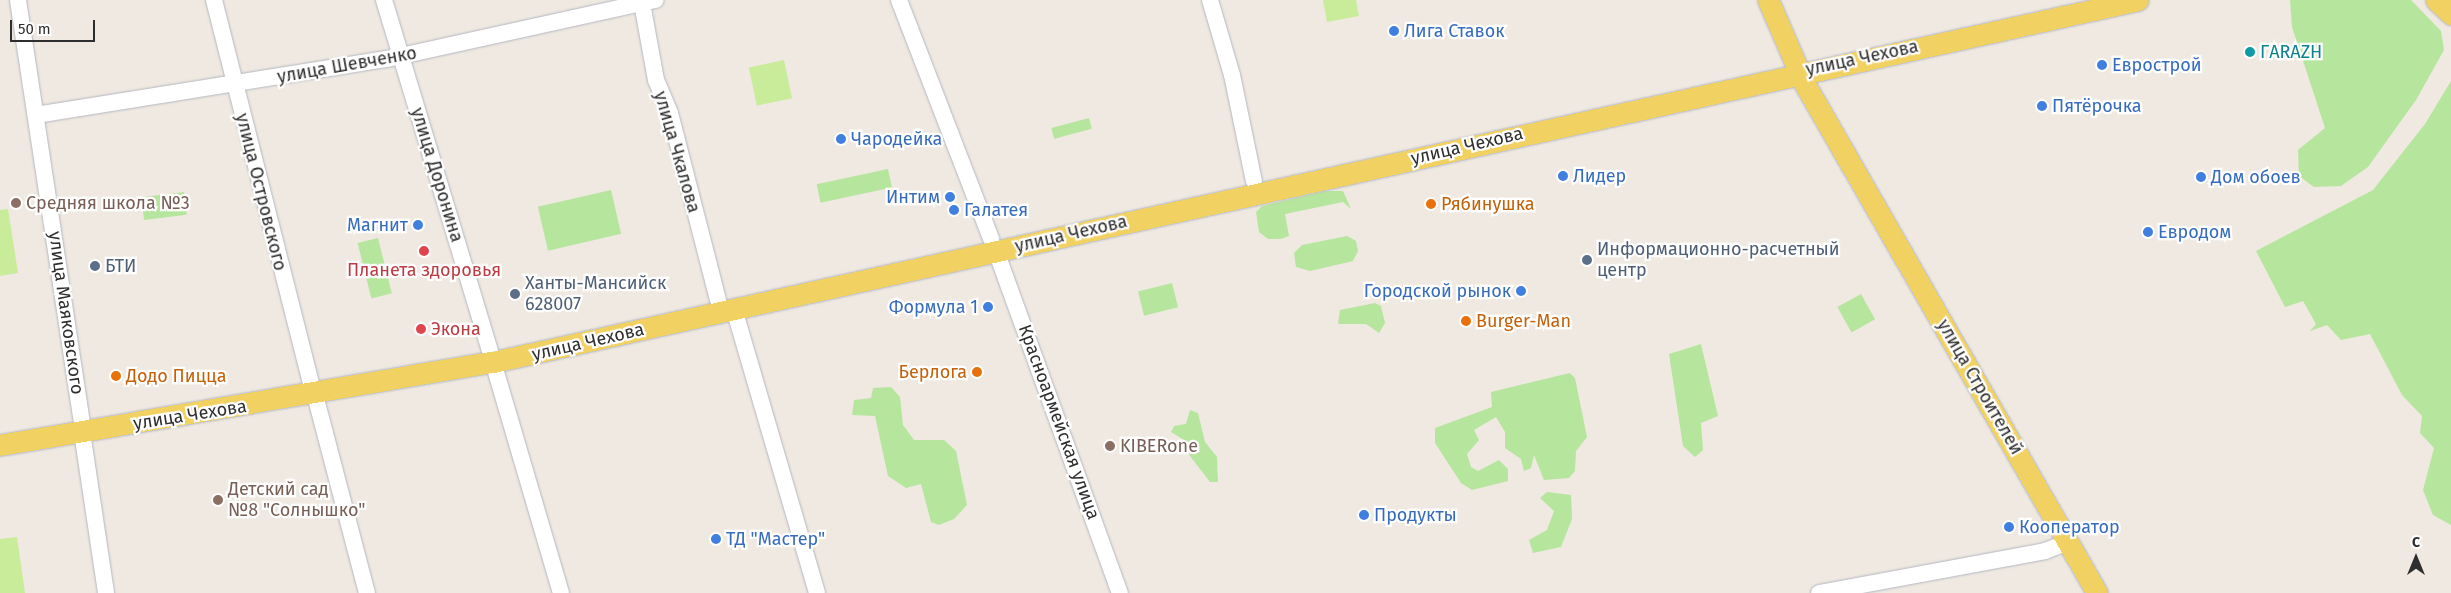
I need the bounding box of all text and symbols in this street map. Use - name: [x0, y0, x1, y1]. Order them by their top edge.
- scale bar: [12, 10, 98, 42]
- text: 50 m: [18, 20, 51, 38]
- place label: Лига Ставок: [1404, 20, 1505, 42]
- marker: Лига Ставок: [1388, 25, 1400, 37]
- street label: улица Чехова: [1804, 36, 1920, 80]
- place label: ГARAZH: [2260, 41, 2322, 63]
- street label: улица Шевченко: [276, 42, 418, 88]
- marker: ГARAZH: [2244, 46, 2256, 58]
- place label: Еврострой: [2112, 54, 2202, 76]
- marker: Еврострой: [2096, 59, 2108, 71]
- street label: улица Чкалова: [649, 89, 705, 215]
- place label: Пятёрочка: [2052, 95, 2142, 117]
- marker: Пятёрочка: [2036, 100, 2048, 112]
- street label: улица Доронина: [406, 105, 468, 245]
- street label: улица Островского: [231, 111, 291, 273]
- street label: улица Чехова: [1409, 123, 1525, 169]
- place label: Чародейка: [851, 128, 942, 150]
- marker: Чародейка: [835, 133, 847, 145]
- place label: Лидер: [1573, 165, 1626, 187]
- place label: Дом обоев: [2211, 166, 2301, 188]
- marker: Лидер: [1557, 170, 1569, 182]
- marker: Дом обоев: [2195, 171, 2207, 183]
- place label: Интим: [886, 186, 940, 208]
- marker: Интим: [944, 191, 956, 203]
- place label: Средняя школа №3: [26, 192, 190, 214]
- place label: Рябинушка: [1441, 193, 1535, 215]
- marker: Средняя школа №3: [10, 197, 22, 209]
- marker: Рябинушка: [1425, 198, 1437, 210]
- place label: Галатея: [964, 199, 1028, 221]
- marker: Галатея: [948, 204, 960, 216]
- street label: улица Чехова: [1013, 211, 1129, 257]
- place label: Магнит: [347, 214, 408, 236]
- marker: Магнит: [412, 219, 424, 231]
- place label: Евродом: [2158, 221, 2231, 243]
- marker: Евродом: [2142, 226, 2154, 238]
- street label: улица Маяковского: [44, 230, 88, 396]
- place label: Информационно-расчетный центр: [1597, 239, 1840, 282]
- marker: Планета здоровья: [418, 245, 430, 257]
- marker: Информационно-расчетный центр: [1581, 254, 1593, 266]
- place label: БТИ: [105, 255, 136, 277]
- place label: Планета здоровья: [347, 259, 501, 281]
- marker: БТИ: [89, 260, 101, 272]
- place label: Ханты-Мансийск 628007: [525, 273, 666, 316]
- place label: Городской рынок: [1364, 280, 1511, 302]
- marker: Городской рынок: [1515, 285, 1527, 297]
- marker: Ханты-Мансийск 628007: [509, 288, 521, 300]
- place label: Формула 1: [889, 296, 978, 318]
- marker: Формула 1: [982, 301, 994, 313]
- place label: Burger-Man: [1476, 310, 1571, 332]
- marker: Burger-Man: [1460, 315, 1472, 327]
- street label: улица Строителей: [1933, 316, 2027, 458]
- place label: Экона: [431, 318, 481, 340]
- street label: улица Чехова: [530, 319, 646, 365]
- street label: Красноармейская улица: [1014, 322, 1104, 522]
- marker: Экона: [415, 323, 427, 335]
- place label: Берлога: [899, 361, 967, 383]
- place label: Додо Пицца: [126, 365, 226, 387]
- marker: Берлога: [971, 366, 983, 378]
- marker: Додо Пицца: [110, 370, 122, 382]
- street label: улица Чехова: [132, 395, 248, 435]
- place label: KIBERone: [1120, 435, 1198, 457]
- marker: KIBERone: [1104, 440, 1116, 452]
- place label: Детский сад №8 "Солнышко": [228, 479, 365, 522]
- marker: Детский сад №8 "Солнышко": [212, 494, 224, 506]
- place label: Продукты: [1374, 504, 1457, 526]
- marker: Продукты: [1358, 509, 1370, 521]
- place label: Кооператор: [2019, 516, 2120, 538]
- marker: Кооператор: [2003, 521, 2015, 533]
- place label: ТД "Мастер": [726, 528, 825, 550]
- marker: ТД "Мастер": [710, 533, 722, 545]
- north arrow: [2391, 533, 2441, 583]
- text: С: [2412, 534, 2420, 551]

